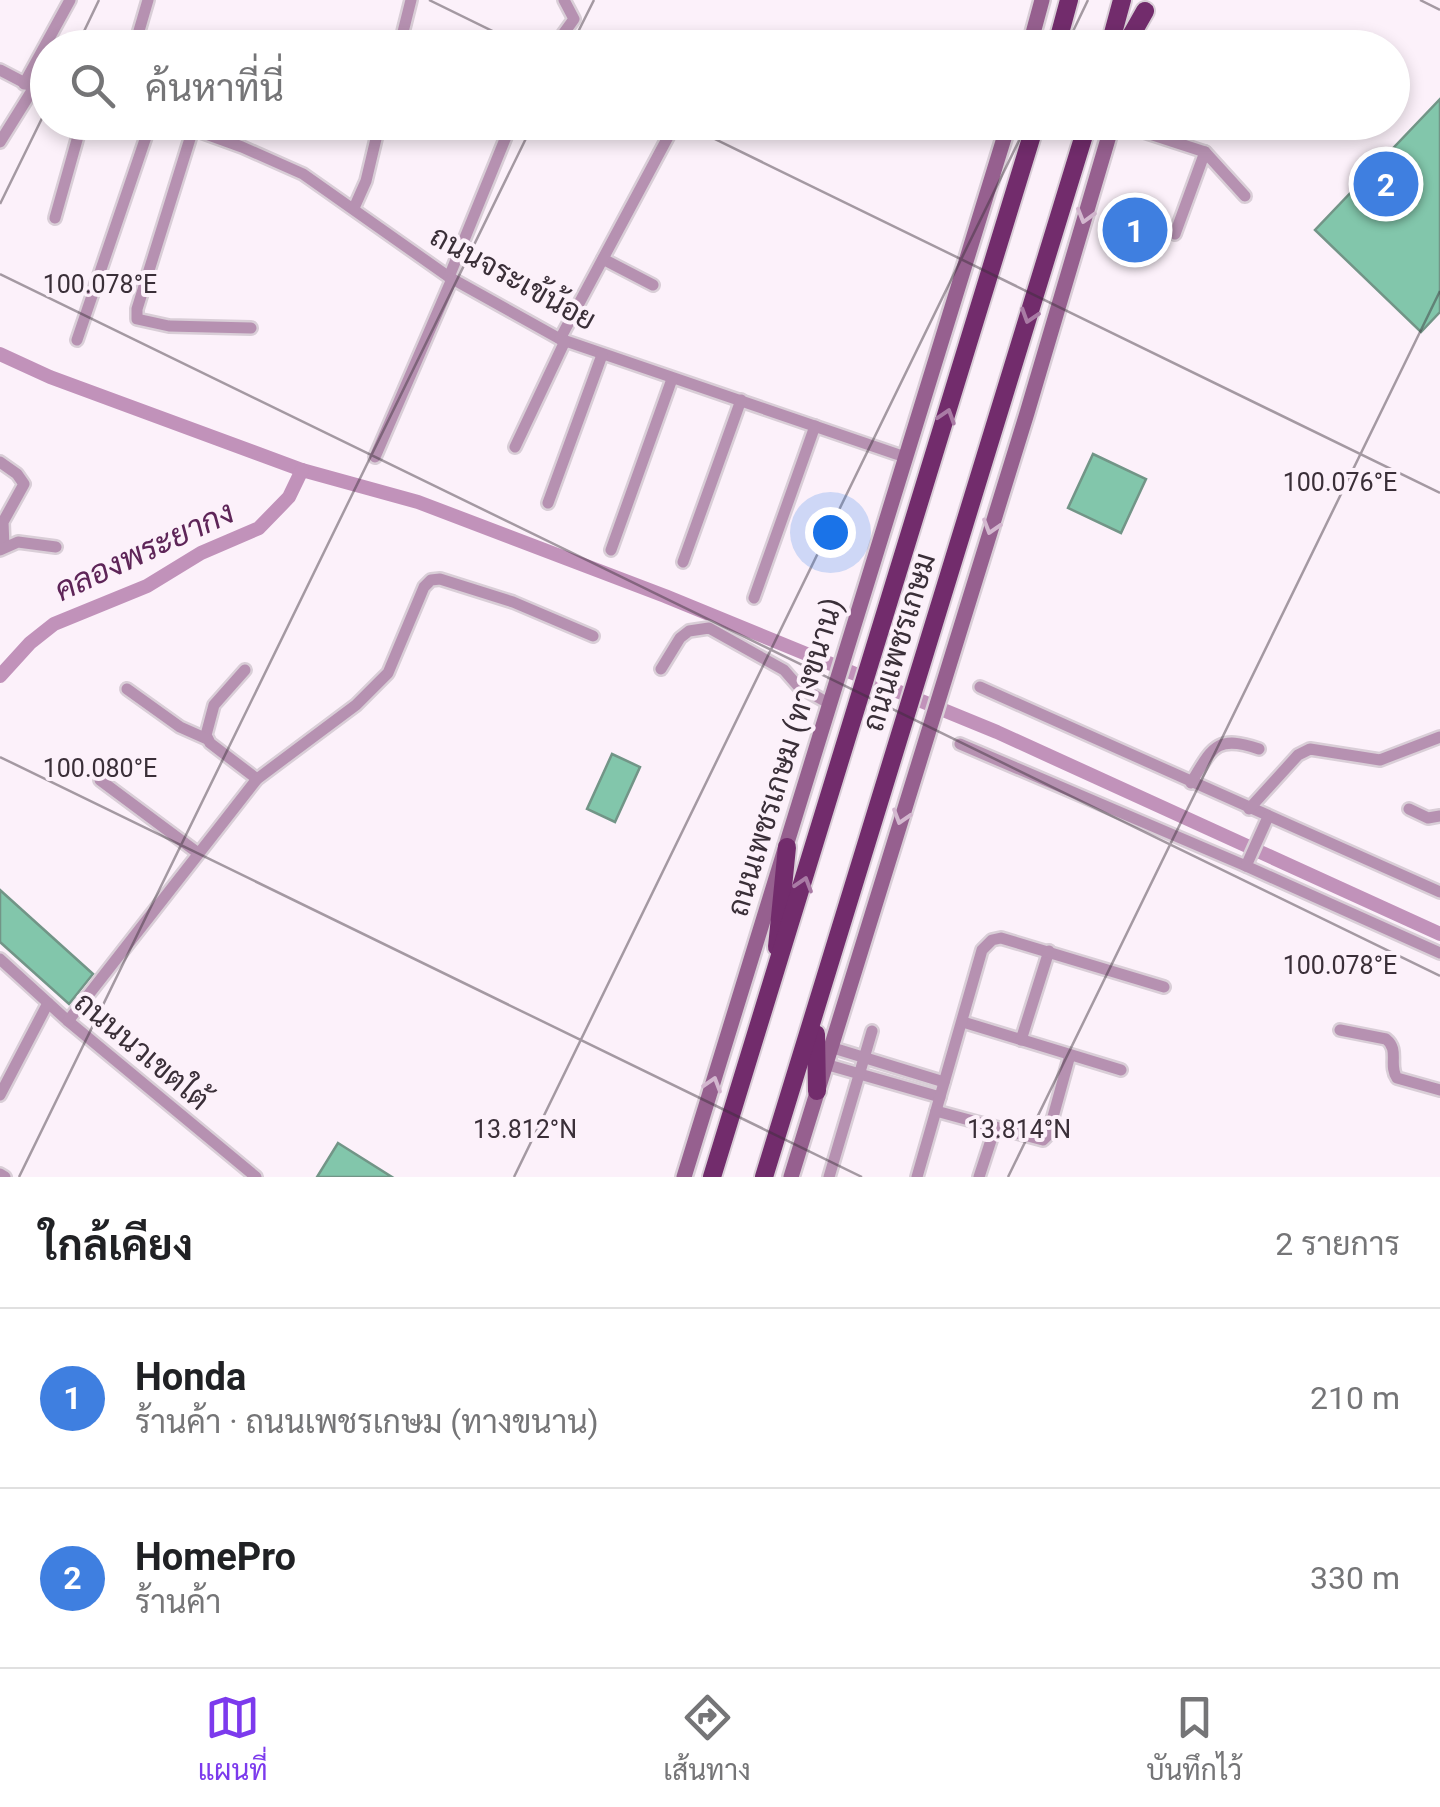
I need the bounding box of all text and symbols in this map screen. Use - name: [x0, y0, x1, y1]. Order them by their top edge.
- search box: [30, 30, 1410, 140]
- icon: search: [65, 58, 120, 113]
- text: ค้นหาที่นี่: [145, 66, 284, 110]
- pin: 2: [1354, 146, 1418, 222]
- pin: 1: [1102, 192, 1168, 268]
- one-way arrow: [1076, 207, 1097, 224]
- street label: ถนนจระเข้น้อย: [424, 215, 604, 337]
- text: 100.078°E: [43, 270, 157, 299]
- one-way arrow: [1020, 307, 1041, 324]
- one-way arrow: [935, 408, 955, 425]
- text: 100.076°E: [1283, 468, 1397, 497]
- water label: คลองพระยากง: [48, 493, 240, 609]
- your location: [805, 507, 856, 558]
- one-way arrow: [982, 518, 1003, 535]
- street label: ถนนเพชรเกษม: [855, 548, 942, 735]
- street label: ถนนเพชรเกษม (ทางขนาน): [719, 593, 850, 920]
- text: 100.080°E: [43, 754, 157, 783]
- one-way arrow: [893, 808, 913, 825]
- one-way arrow: [792, 876, 813, 893]
- text: 100.078°E: [1283, 951, 1397, 980]
- street label: ถนนนวเขตใต้: [68, 982, 219, 1118]
- one-way arrow: [702, 1076, 722, 1093]
- text: 13.812°N: [473, 1115, 577, 1144]
- text: 13.814°N: [967, 1115, 1071, 1144]
- text: ใกล้เคียง: [40, 1221, 193, 1270]
- text: 2 รายการ: [1275, 1225, 1400, 1263]
- text: Honda: [135, 1355, 246, 1399]
- text: 1: [63, 1379, 82, 1417]
- text: 210 m: [1310, 1379, 1400, 1417]
- text: ร้านค้า · ถนนเพชรเกษม (ทางขนาน): [135, 1403, 599, 1441]
- text: HomePro: [135, 1535, 296, 1579]
- text: 2: [63, 1559, 82, 1597]
- text: 330 m: [1310, 1559, 1400, 1597]
- text: ร้านค้า: [135, 1583, 221, 1621]
- tab: แผนที่: [198, 1690, 268, 1787]
- tab: เส้นทาง: [663, 1690, 751, 1787]
- tab: บันทึกไว้: [1146, 1690, 1242, 1787]

